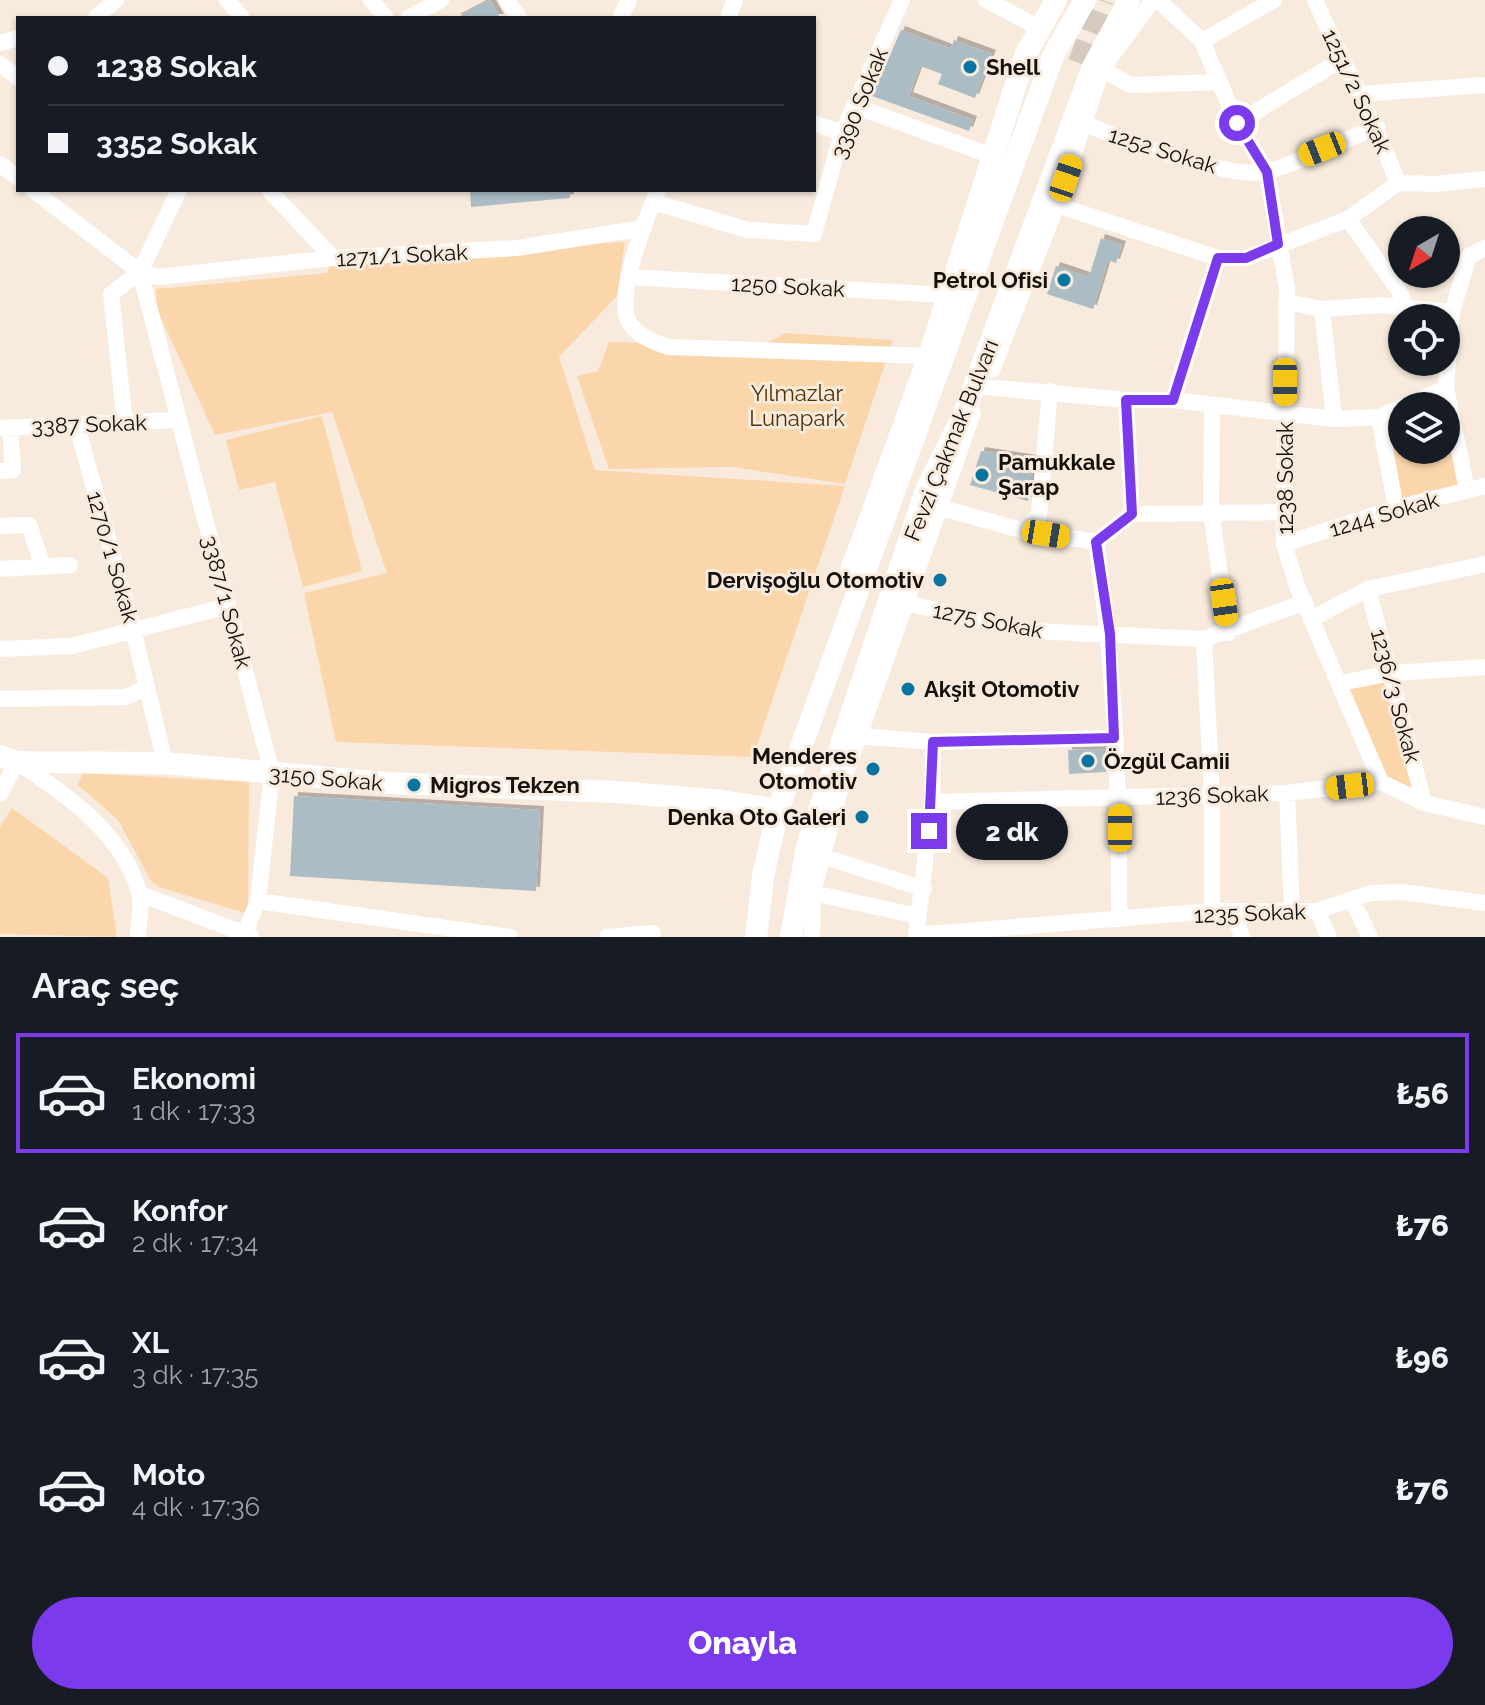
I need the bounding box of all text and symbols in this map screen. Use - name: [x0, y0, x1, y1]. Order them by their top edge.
- street label: 1251/2 Sokak: [1317, 25, 1397, 157]
- street label: 3390 Sokak: [825, 43, 893, 162]
- text: 1238 Sokak: [96, 49, 257, 84]
- place label: Shell: [986, 54, 1041, 80]
- marker: Shell: [961, 58, 979, 76]
- route start: [1219, 105, 1255, 141]
- street label: 1252 Sokak: [1106, 121, 1221, 179]
- text: 3352 Sokak: [96, 126, 257, 161]
- car: [1295, 129, 1349, 169]
- car: [1047, 151, 1085, 205]
- north arrow: [1388, 216, 1460, 288]
- map controls: [1388, 216, 1460, 464]
- street label: 1271/1 Sokak: [336, 239, 469, 271]
- place label: Petrol Ofisi: [933, 267, 1048, 293]
- street label: 1250 Sokak: [731, 270, 846, 302]
- marker: Petrol Ofisi: [1055, 271, 1073, 289]
- button: locate: [1388, 304, 1460, 376]
- street label: Fevzi Çakmak Bulvarı: [899, 335, 1003, 545]
- car: [1273, 358, 1297, 406]
- park label: Yılmazlar Lunapark: [749, 380, 845, 431]
- button: layers: [1388, 392, 1460, 464]
- street label: 3387 Sokak: [31, 409, 148, 439]
- street label: 1238 Sokak: [1272, 421, 1298, 535]
- place label: Pamukkale Şarap: [998, 449, 1115, 500]
- marker: Pamukkale Şarap: [973, 466, 991, 484]
- street label: 1244 Sokak: [1326, 486, 1442, 542]
- street label: 1270/1 Sokak: [82, 488, 144, 626]
- car: [1020, 518, 1072, 550]
- street label: 3387/1 Sokak: [197, 533, 257, 672]
- place label: Dervişoğlu Otomotiv: [707, 567, 924, 593]
- marker: Dervişoğlu Otomotiv: [931, 571, 949, 589]
- car: [1209, 577, 1239, 627]
- street label: 1275 Sokak: [931, 597, 1046, 643]
- street label: 1236/3 Sokak: [1366, 626, 1426, 766]
- place label: Akşit Otomotiv: [924, 676, 1079, 702]
- marker: Akşit Otomotiv: [899, 680, 917, 698]
- place label: Menderes Otomotiv: [752, 743, 857, 794]
- place label: Özgül Camii: [1104, 748, 1230, 774]
- marker: Özgül Camii: [1079, 752, 1097, 770]
- street label: 3150 Sokak: [268, 760, 384, 796]
- marker: Menderes Otomotiv: [864, 760, 882, 778]
- car: [1325, 771, 1375, 801]
- place label: Migros Tekzen: [430, 772, 580, 798]
- marker: Migros Tekzen: [405, 776, 423, 794]
- street label: 1236 Sokak: [1155, 780, 1269, 810]
- callout: 2 dk: [957, 803, 1069, 859]
- place label: Denka Oto Galeri: [667, 804, 846, 830]
- car: [1108, 804, 1132, 852]
- marker: Denka Oto Galeri: [853, 808, 871, 826]
- route end: [911, 813, 947, 849]
- text: 2 dk: [986, 817, 1038, 847]
- street label: 1235 Sokak: [1194, 898, 1307, 928]
- text: Araç seç: [32, 964, 179, 1006]
- icon: car: [36, 1057, 108, 1129]
- text: Ekonomi: [132, 1061, 256, 1096]
- text: ₺56: [1396, 1076, 1449, 1111]
- text: 1 dk · 17:33: [132, 1096, 255, 1126]
- icon: car: [36, 1189, 108, 1261]
- text: Konfor: [132, 1193, 228, 1228]
- text: ₺76: [1396, 1208, 1449, 1243]
- text: 2 dk · 17:34: [132, 1228, 258, 1258]
- icon: car: [36, 1321, 108, 1393]
- text: XL: [132, 1325, 169, 1360]
- text: ₺96: [1395, 1340, 1449, 1375]
- text: 3 dk · 17:35: [132, 1360, 258, 1390]
- icon: car: [36, 1453, 108, 1525]
- text: Moto: [132, 1457, 205, 1492]
- text: ₺76: [1396, 1472, 1449, 1507]
- text: 4 dk · 17:36: [132, 1492, 260, 1522]
- button: Onayla: [32, 1597, 1453, 1689]

